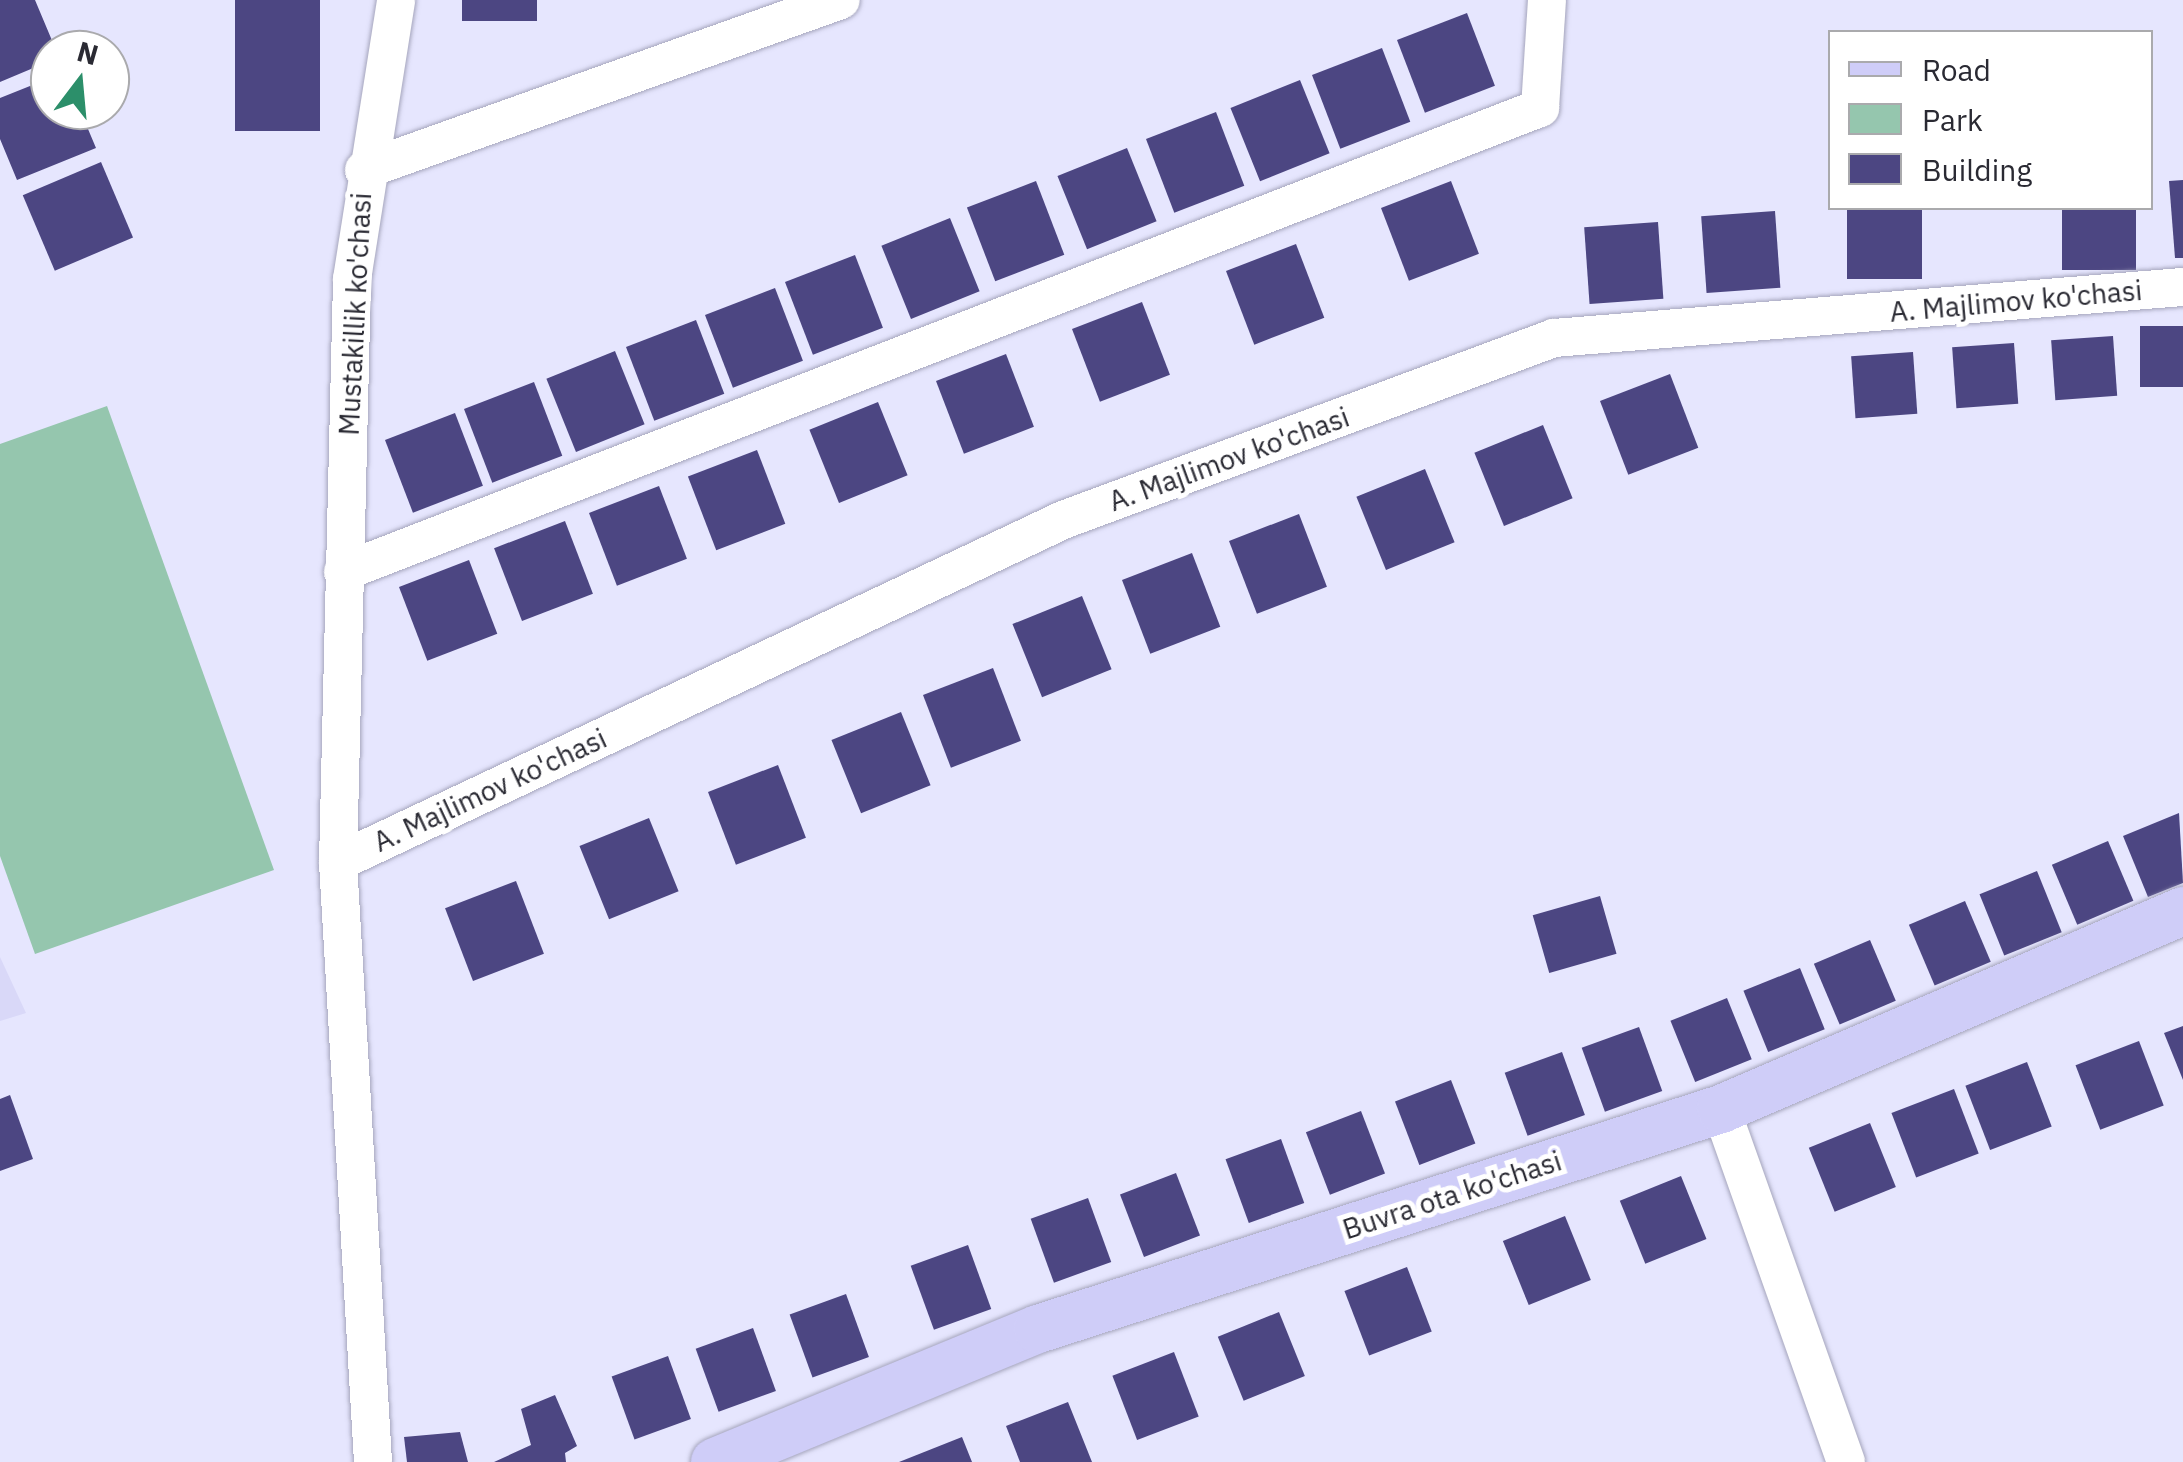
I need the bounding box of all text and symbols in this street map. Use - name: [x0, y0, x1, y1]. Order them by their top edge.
- north arrow: [30, 30, 130, 130]
- legend: [1828, 30, 2153, 210]
- text: N: [73, 32, 103, 73]
- text: Road: [1922, 50, 1991, 89]
- text: Park: [1922, 100, 1983, 139]
- text: Building: [1922, 150, 2032, 189]
- street label: Mustakillik ko'chasi: [332, 192, 378, 436]
- street label: A. Majlimov ko'chasi: [1888, 273, 2144, 329]
- street label: A. Majlimov ko'chasi: [1104, 400, 1354, 518]
- street label: A. Majlimov ko'chasi: [368, 721, 612, 859]
- street label: Buvra ota ko'chasi: [1338, 1144, 1566, 1246]

